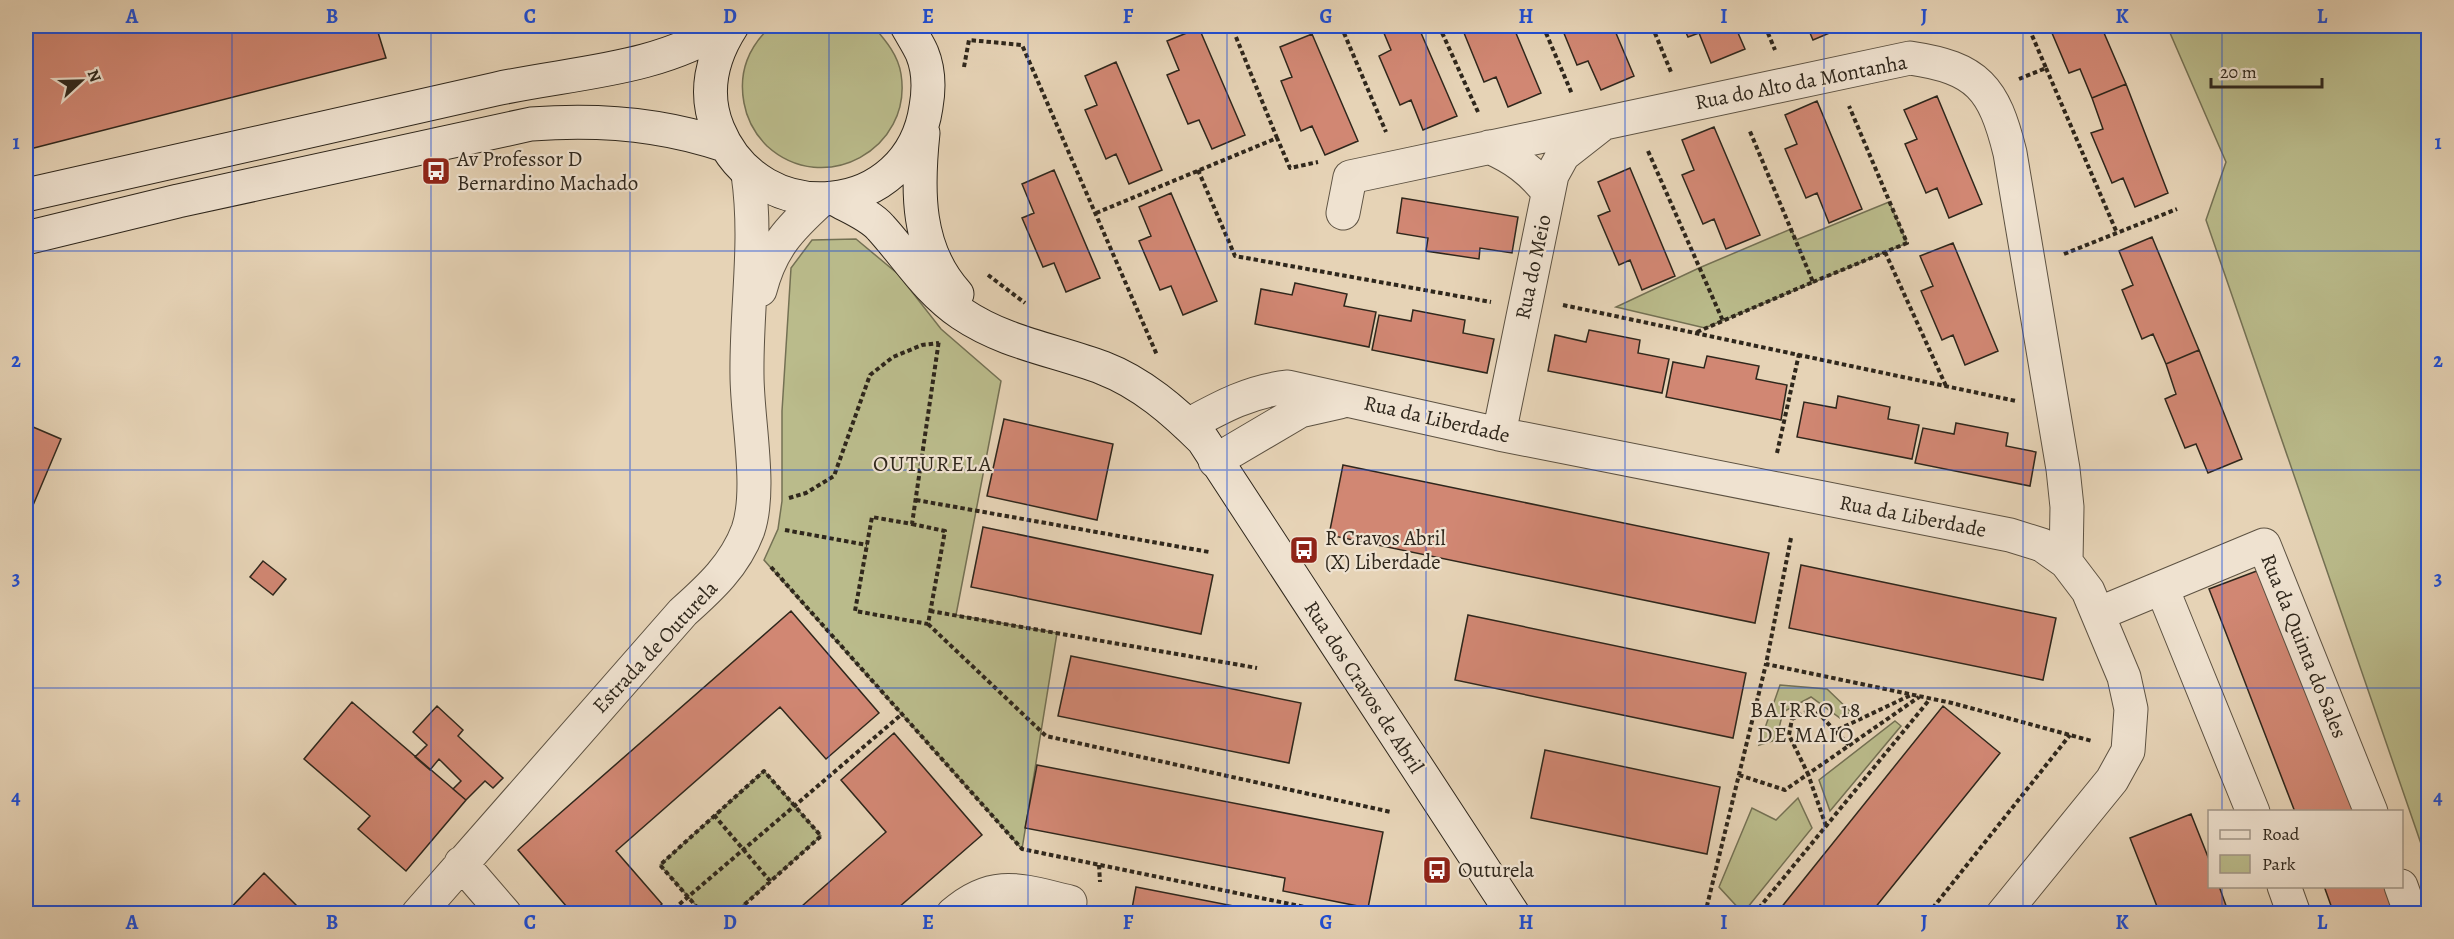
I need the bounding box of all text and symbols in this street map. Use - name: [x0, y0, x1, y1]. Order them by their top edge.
- text: A: [125, 3, 139, 30]
- text: B: [326, 3, 338, 30]
- text: C: [524, 3, 536, 30]
- text: D: [723, 3, 737, 30]
- text: E: [922, 3, 934, 30]
- text: F: [1123, 3, 1134, 30]
- text: G: [1319, 3, 1333, 30]
- text: H: [1519, 3, 1534, 30]
- text: I: [1720, 3, 1728, 30]
- text: J: [1921, 3, 1928, 30]
- text: K: [2115, 3, 2129, 30]
- text: L: [2317, 3, 2328, 30]
- street label: Rua do Alto da Montanha: [1692, 48, 1910, 116]
- north arrow: [51, 51, 111, 111]
- scale bar: [2211, 51, 2322, 89]
- text: 20 m: [2220, 60, 2257, 84]
- text: N: [82, 66, 106, 86]
- text: 1: [12, 129, 20, 156]
- text: 1: [2434, 129, 2442, 156]
- place label: Av Professor D Bernardino Machado: [456, 145, 638, 197]
- bus stop icon: Av Professor D Bernardino Machado: [420, 155, 452, 187]
- street label: Rua do Meio: [1508, 212, 1558, 322]
- text: 2: [11, 347, 21, 374]
- text: 2: [2433, 347, 2443, 374]
- street label: Rua da Liberdade: [1361, 389, 1513, 449]
- district label: OUTURELA: [873, 449, 993, 479]
- street label: Rua da Liberdade: [1837, 488, 1989, 544]
- place label: R Cravos Abril (X) Liberdade: [1325, 524, 1446, 576]
- bus stop icon: R Cravos Abril (X) Liberdade: [1288, 534, 1320, 566]
- street label: Rua da Quinta do Sales: [2254, 550, 2354, 742]
- text: 3: [12, 565, 20, 592]
- text: 3: [2434, 565, 2442, 592]
- street label: Estrada de Outurela: [586, 574, 724, 719]
- street label: Rua dos Cravos de Abril: [1298, 595, 1430, 779]
- district label: BAIRRO 18 DE MAIO: [1750, 695, 1862, 750]
- text: 4: [11, 784, 21, 811]
- text: 4: [2433, 784, 2443, 811]
- legend: [2208, 810, 2403, 888]
- text: Road: [2262, 822, 2300, 846]
- text: Park: [2262, 852, 2296, 876]
- bus stop icon: Outurela: [1421, 854, 1453, 886]
- place label: Outurela: [1458, 856, 1535, 884]
- text: A: [125, 909, 139, 936]
- text: B: [326, 909, 338, 936]
- text: C: [524, 909, 536, 936]
- text: D: [723, 909, 737, 936]
- text: E: [922, 909, 934, 936]
- text: F: [1123, 909, 1134, 936]
- text: G: [1319, 909, 1333, 936]
- text: H: [1519, 909, 1534, 936]
- text: I: [1720, 909, 1728, 936]
- text: J: [1921, 909, 1928, 936]
- text: K: [2115, 909, 2129, 936]
- text: L: [2317, 909, 2328, 936]

